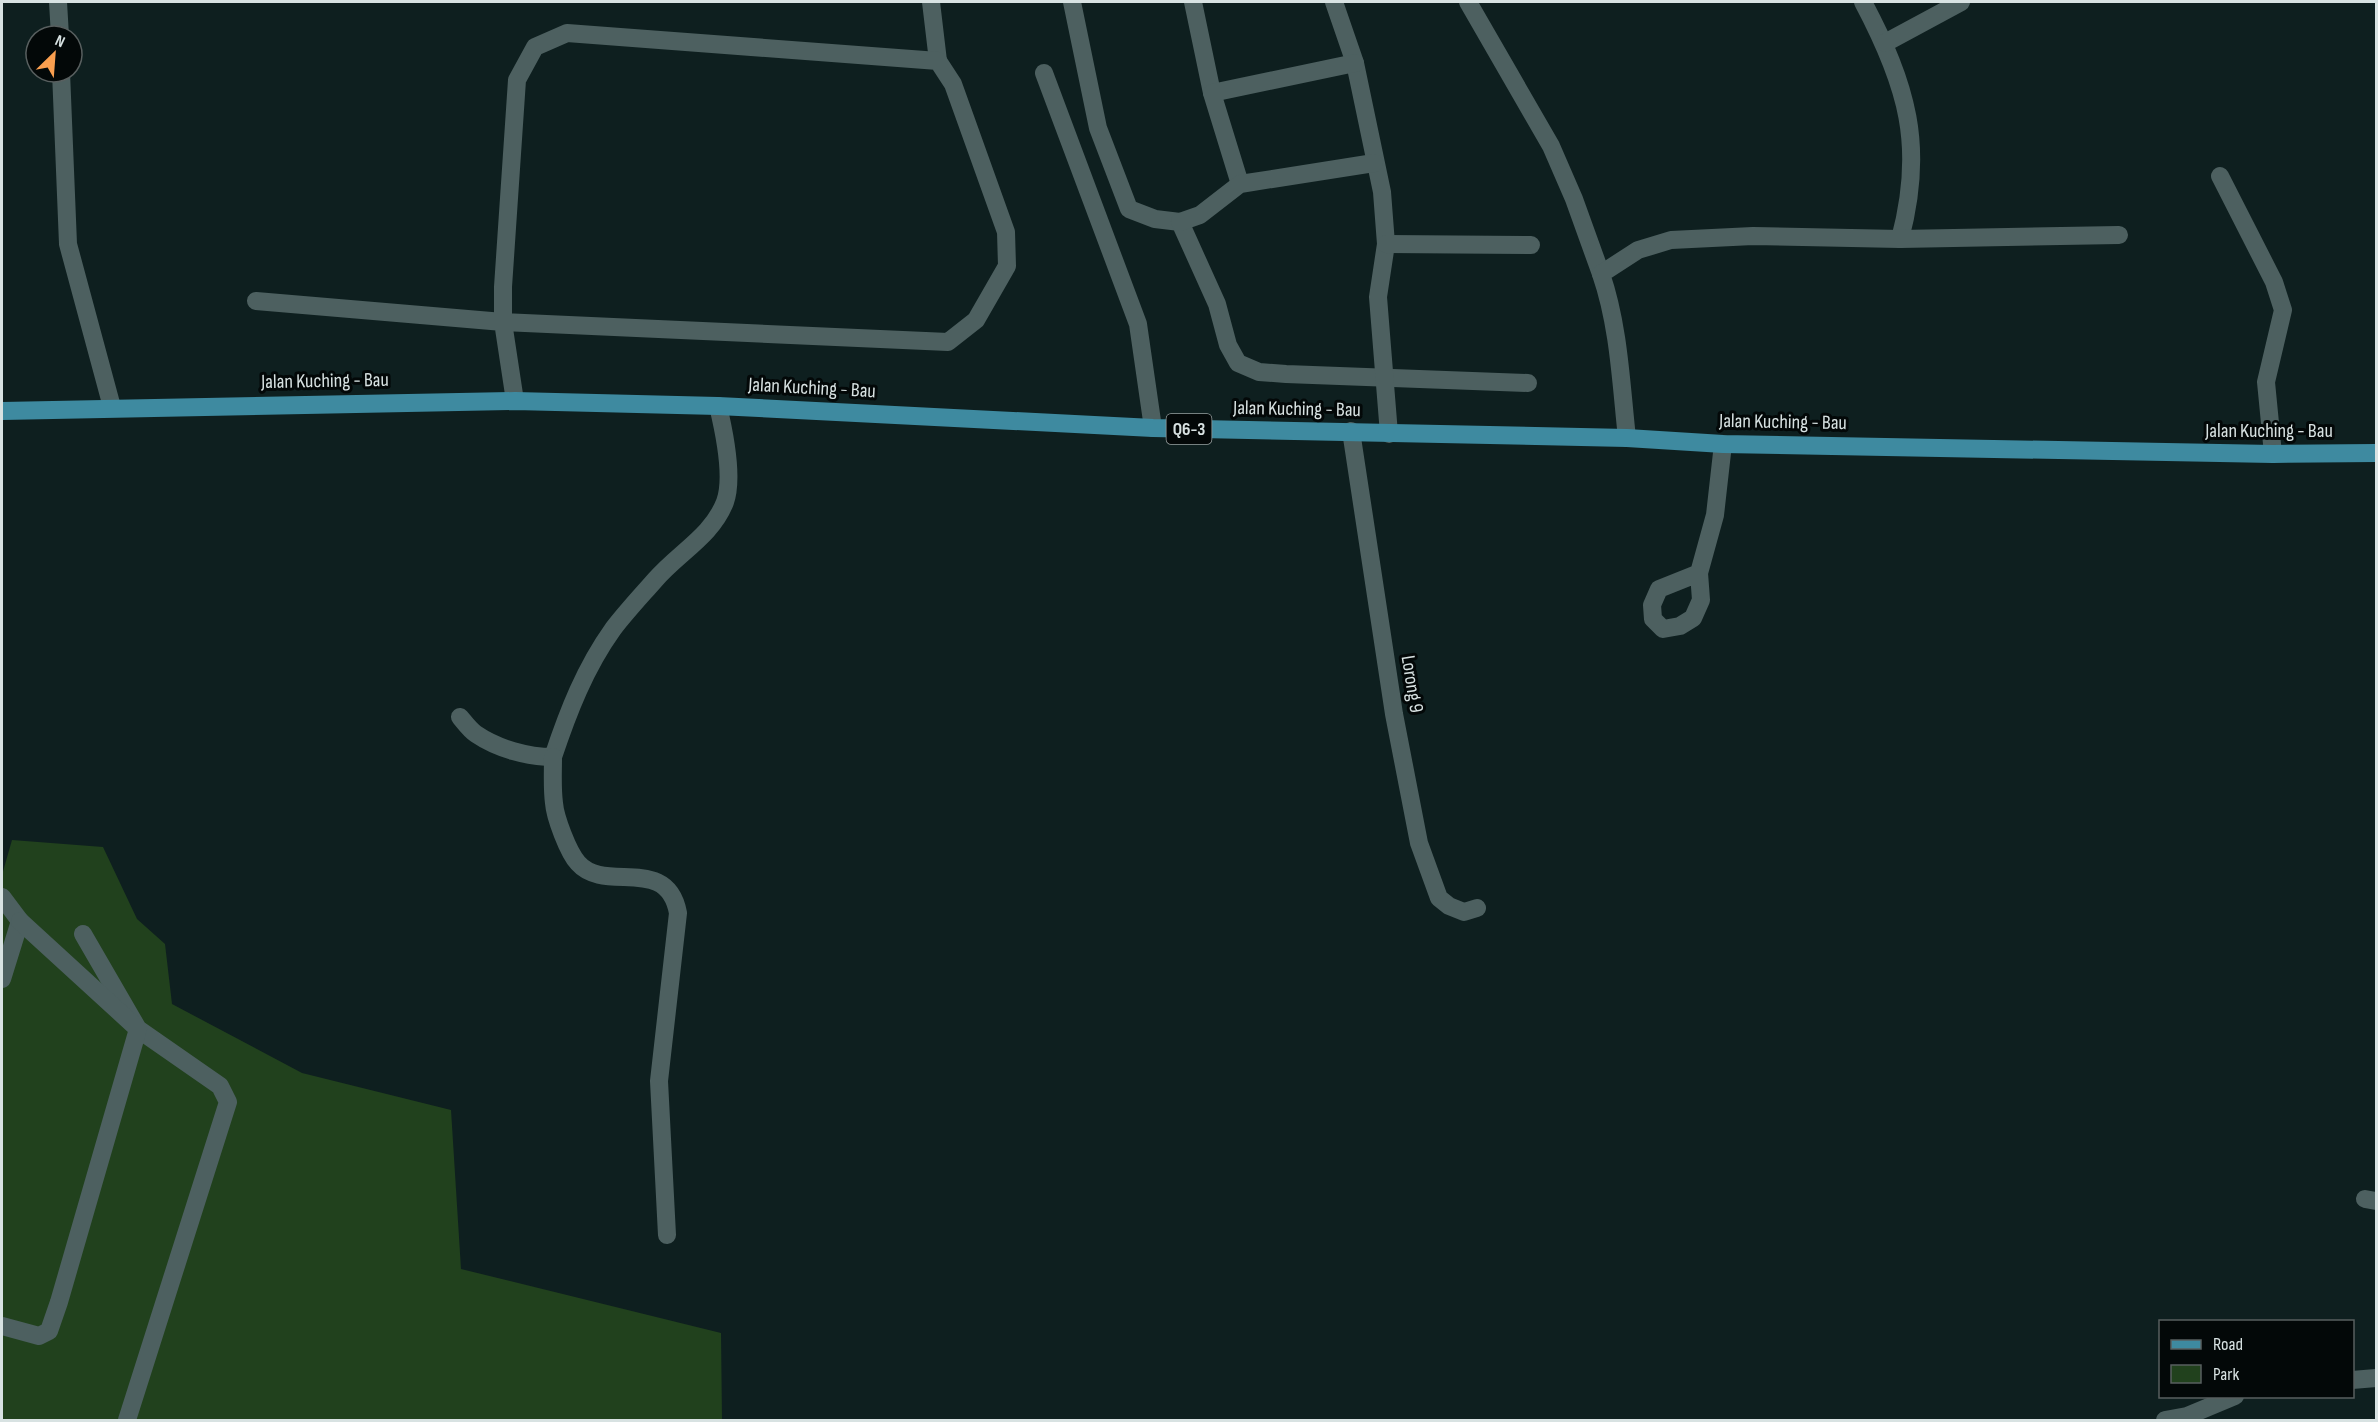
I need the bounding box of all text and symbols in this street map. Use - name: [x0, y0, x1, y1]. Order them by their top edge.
- north arrow: [24, 24, 84, 84]
- text: N: [52, 31, 68, 52]
- street label: Jalan Kuching - Bau: [260, 368, 389, 394]
- street label: Jalan Kuching - Bau: [747, 373, 876, 403]
- street label: Jalan Kuching - Bau: [1232, 396, 1361, 422]
- street label: Jalan Kuching - Bau: [1718, 409, 1847, 435]
- road number: Q6-3: [1166, 414, 1212, 444]
- street label: Jalan Kuching - Bau: [2204, 419, 2333, 443]
- street label: Lorong 9: [1396, 654, 1428, 714]
- legend: [2159, 1320, 2354, 1398]
- text: Road: [2213, 1334, 2243, 1355]
- text: Park: [2213, 1364, 2239, 1385]

